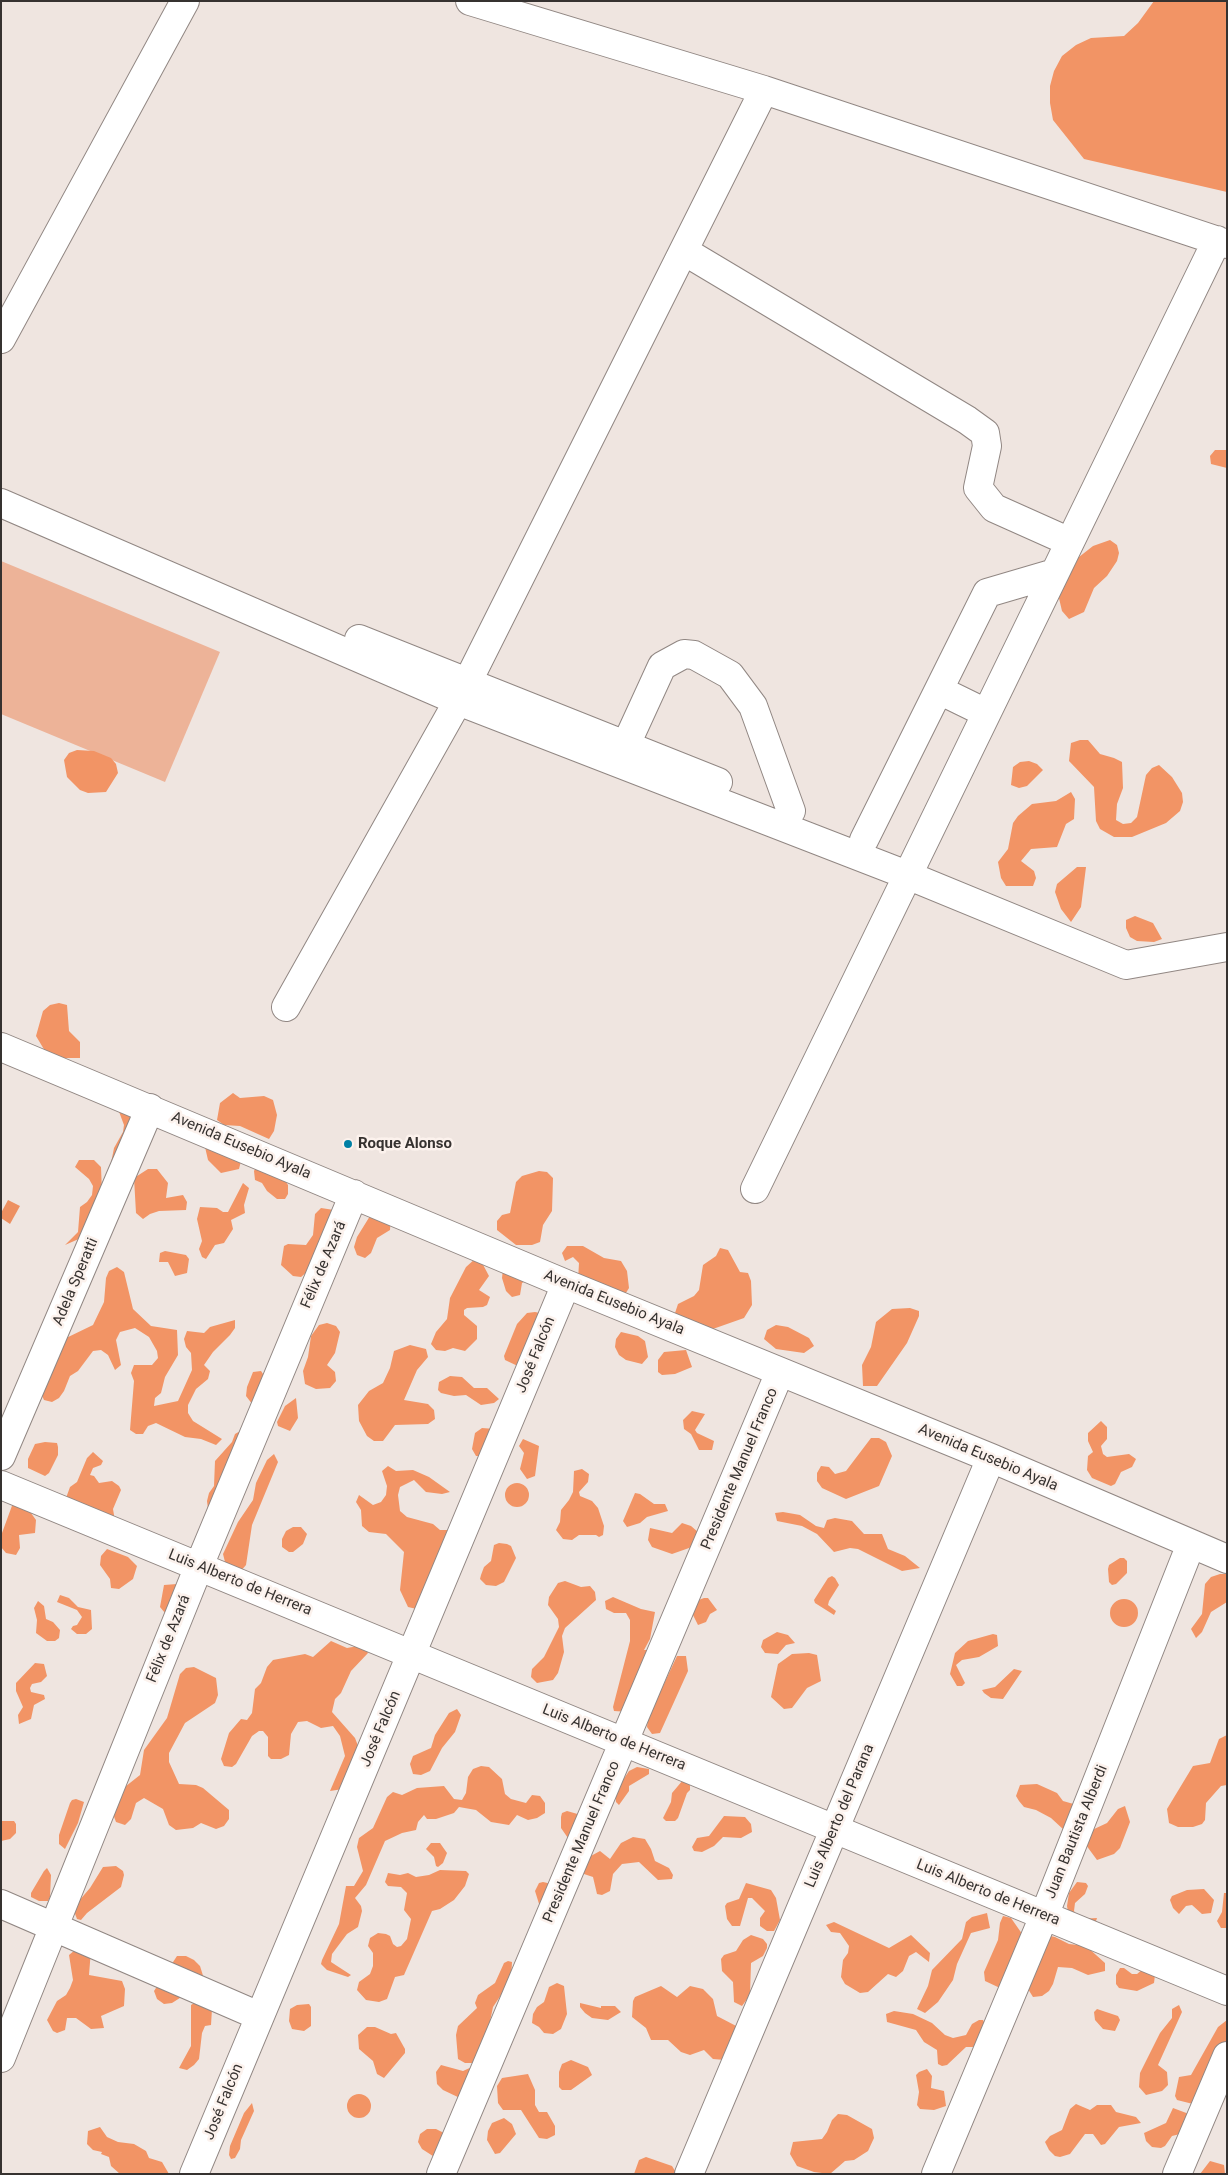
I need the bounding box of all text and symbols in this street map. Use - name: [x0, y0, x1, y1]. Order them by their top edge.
- street label: Avenida Eusebio Ayala: [168, 1108, 314, 1184]
- place label: Roque Alonso: [358, 1135, 452, 1153]
- marker: Roque Alonso: [342, 1138, 354, 1150]
- street label: Félix de Azará: [298, 1219, 350, 1311]
- street label: Adela Speratti: [49, 1235, 103, 1329]
- street label: Avenida Eusebio Ayala: [541, 1267, 687, 1339]
- street label: José Falcón: [513, 1314, 559, 1396]
- street label: Presidente Manuel Franco: [698, 1385, 782, 1553]
- street label: Avenida Eusebio Ayala: [915, 1420, 1061, 1496]
- street label: Luis Alberto de Herrera: [166, 1546, 314, 1620]
- street label: Félix de Azará: [143, 1592, 195, 1686]
- street label: José Falcón: [357, 1688, 405, 1770]
- street label: Luis Alberto de Herrera: [540, 1701, 688, 1775]
- street label: Luis Alberto del Parana: [802, 1742, 878, 1890]
- street label: Presidente Manuel Franco: [540, 1758, 624, 1926]
- street label: Juan Bautista Alberdi: [1042, 1763, 1112, 1901]
- street label: Luis Alberto de Herrera: [914, 1856, 1062, 1930]
- street label: José Falcón: [201, 2061, 247, 2143]

